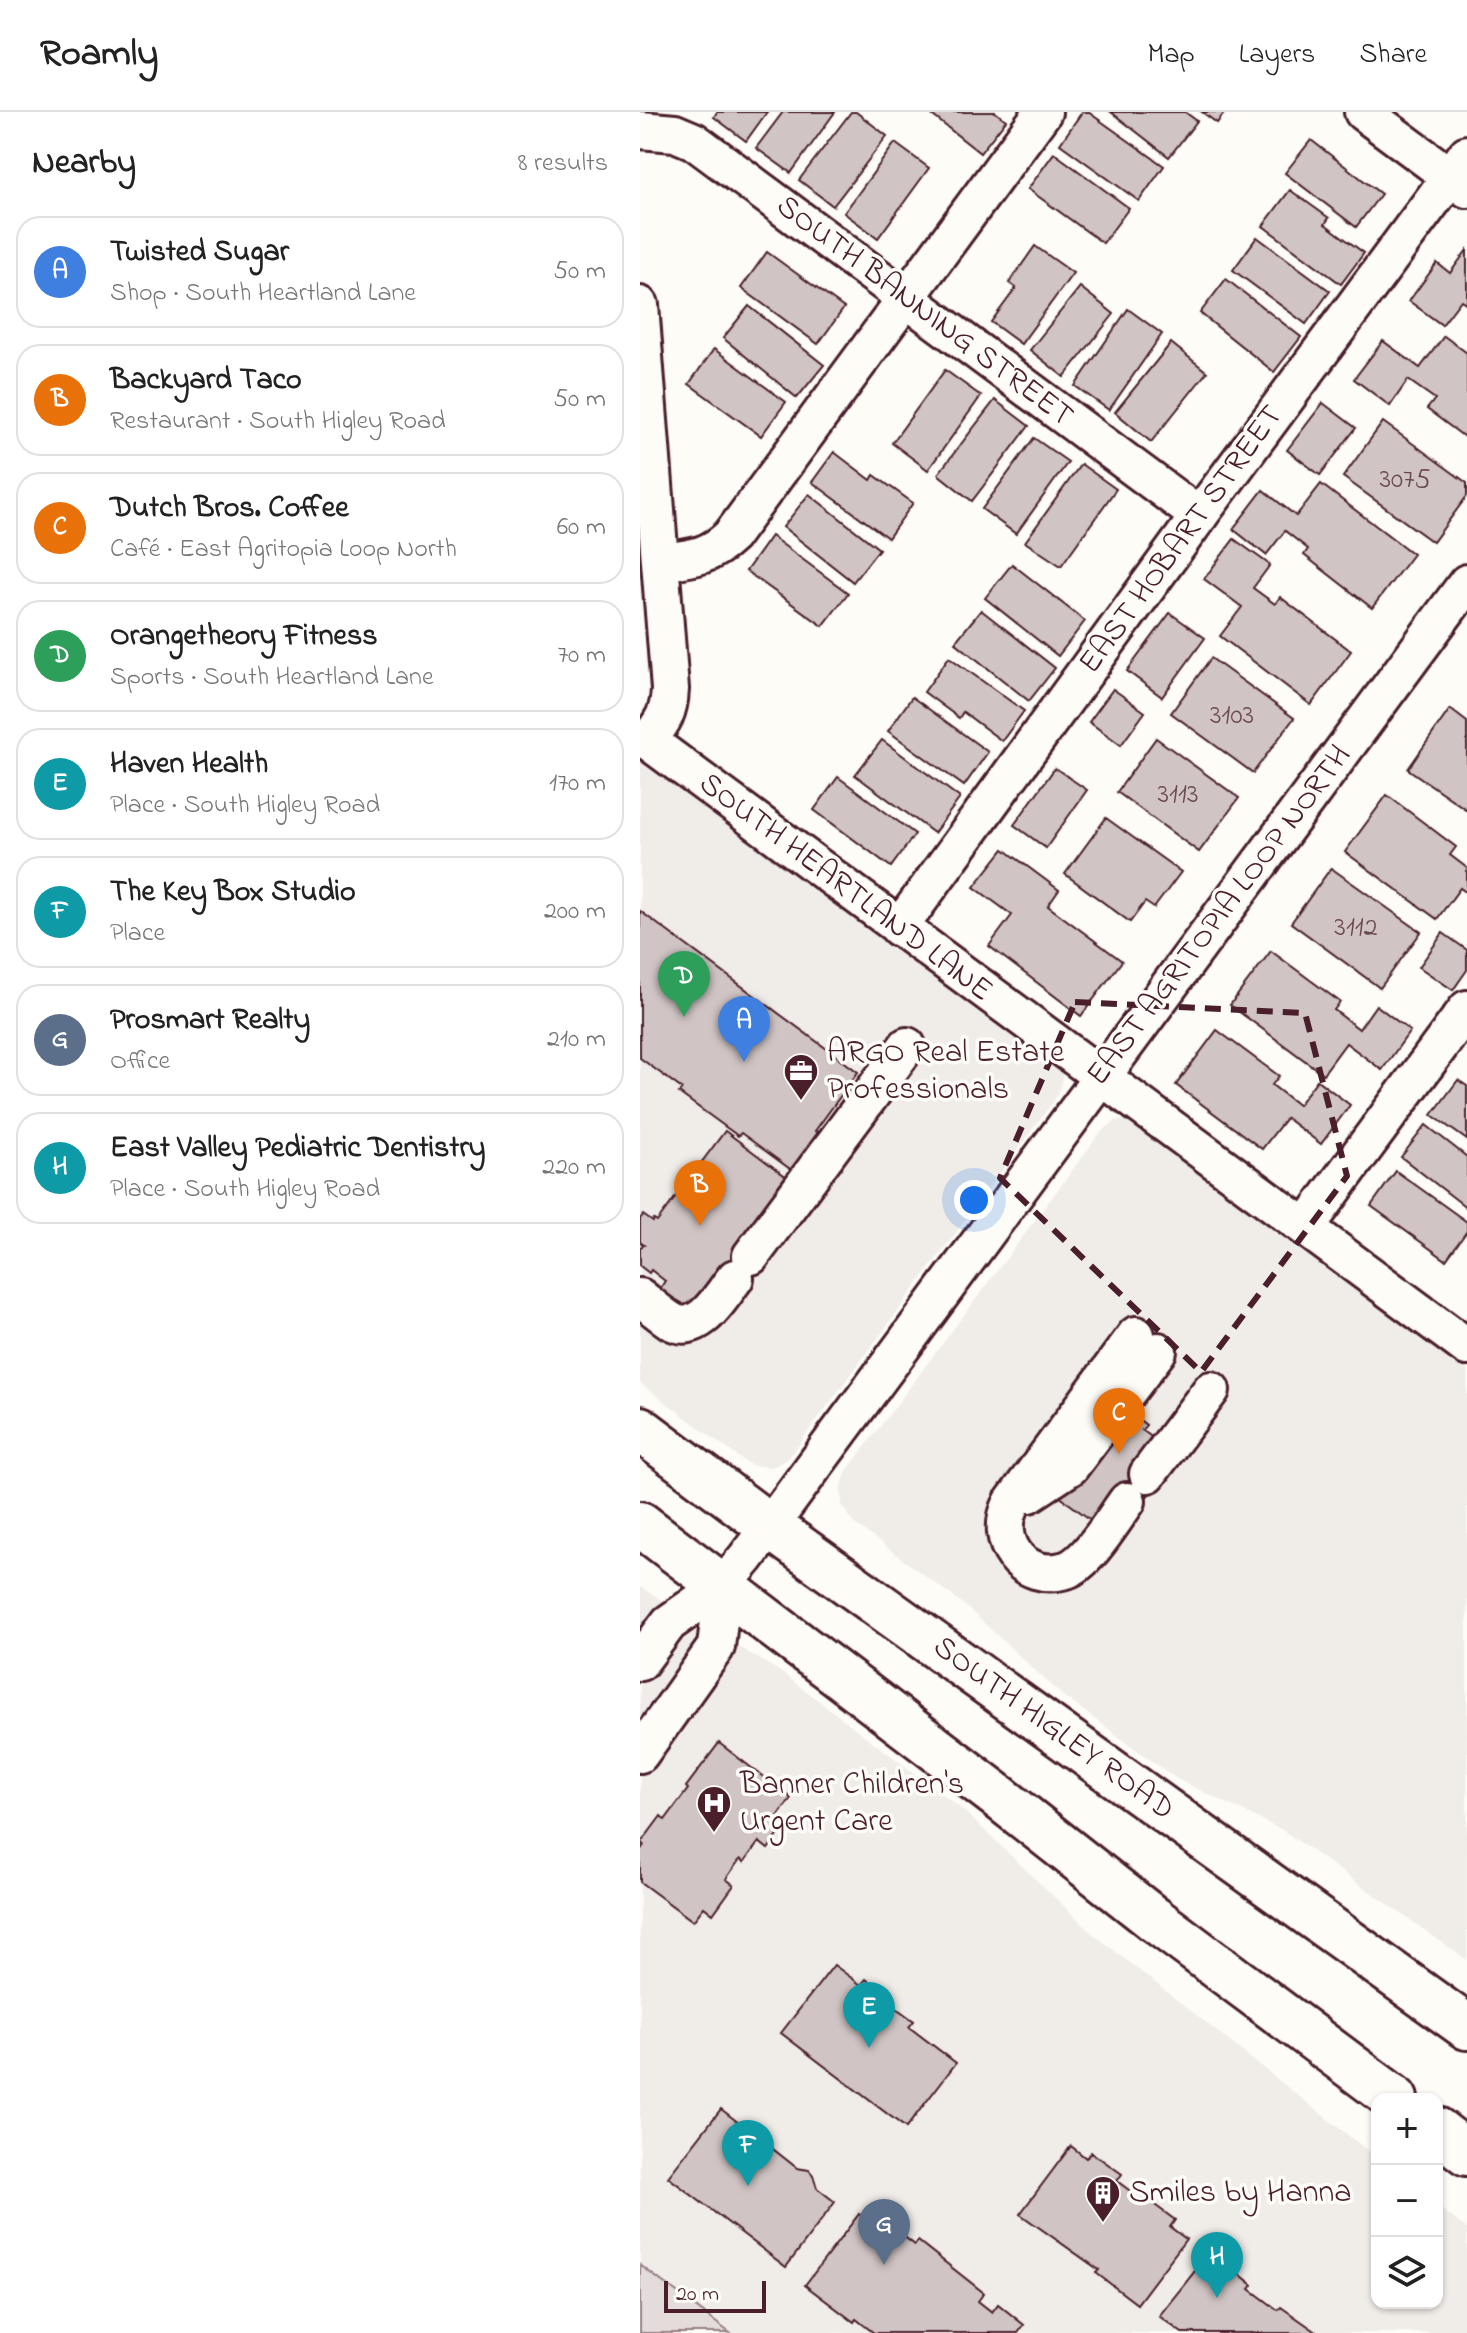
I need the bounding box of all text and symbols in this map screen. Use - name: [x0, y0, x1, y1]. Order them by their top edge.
- text: Roamly: [40, 27, 158, 83]
- text: Map: [1147, 35, 1195, 76]
- text: Layers: [1239, 35, 1315, 76]
- text: Share: [1359, 35, 1427, 76]
- text: Nearby: [32, 139, 136, 189]
- text: 8 results: [518, 145, 608, 183]
- street label: SOUTH BANNING STREET: [765, 184, 1083, 440]
- text: Twisted Sugar: [110, 231, 289, 275]
- text: A: [52, 253, 68, 291]
- text: 50 m: [553, 253, 606, 291]
- text: Shop · South Heartland Lane: [110, 275, 416, 313]
- text: Backyard Taco: [110, 359, 302, 403]
- text: B: [51, 381, 69, 419]
- text: 50 m: [553, 381, 606, 419]
- street label: EAST HOBART STREET: [1068, 396, 1296, 684]
- text: Restaurant · South Higley Road: [110, 403, 446, 441]
- house number: 3075: [1379, 460, 1431, 501]
- text: Dutch Bros. Coffee: [110, 487, 349, 531]
- text: C: [53, 509, 67, 547]
- text: 60 m: [557, 509, 606, 547]
- text: Café · East Agritopia Loop North: [110, 531, 457, 569]
- text: Orangetheory Fitness: [110, 615, 377, 659]
- text: D: [50, 637, 70, 675]
- text: 70 m: [557, 637, 606, 675]
- text: Sports · South Heartland Lane: [110, 659, 434, 697]
- house number: 3103: [1210, 696, 1254, 737]
- street label: EAST AGRITOPIA LOOP NORTH: [1076, 736, 1364, 1096]
- text: Haven Health: [110, 743, 268, 787]
- street label: SOUTH HEARTLAND LANE: [688, 762, 1002, 1014]
- text: E: [52, 765, 68, 803]
- text: 170 m: [549, 765, 606, 803]
- house number: 3113: [1158, 775, 1198, 816]
- text: Place · South Higley Road: [110, 787, 380, 825]
- text: The Key Box Studio: [110, 871, 356, 915]
- text: F: [52, 893, 68, 931]
- text: 200 m: [544, 893, 606, 931]
- house number: 3112: [1334, 908, 1378, 949]
- text: Place: [110, 915, 165, 953]
- pin: D: [658, 951, 710, 1017]
- pin: A: [718, 996, 770, 1062]
- text: Prosmart Realty: [110, 999, 310, 1043]
- text: G: [52, 1021, 68, 1059]
- text: 210 m: [547, 1021, 606, 1059]
- place label: ARGO Real Estate Professionals: [827, 1030, 1065, 1114]
- text: Office: [110, 1043, 170, 1081]
- office icon: ARGO Real Estate Professionals: [782, 1052, 820, 1102]
- text: East Valley Pediatric Dentistry: [110, 1127, 485, 1171]
- text: H: [52, 1149, 68, 1187]
- text: 220 m: [542, 1149, 606, 1187]
- pin: B: [674, 1160, 726, 1226]
- text: Place · South Higley Road: [110, 1171, 380, 1209]
- your location: [954, 1180, 994, 1220]
- pin: C: [1093, 1388, 1145, 1454]
- street label: SOUTH HIGLEY ROAD: [922, 1625, 1184, 1833]
- place label: Banner Children's Urgent Care: [739, 1762, 964, 1846]
- hospital icon: Banner Children's Urgent Care: [695, 1784, 733, 1834]
- pin: E: [843, 1982, 895, 2048]
- map controls: [1371, 2093, 1443, 2309]
- button: +: [1371, 2093, 1443, 2165]
- pin: F: [722, 2120, 774, 2186]
- button: −: [1371, 2165, 1443, 2237]
- place label: Smiles by Hanna: [1129, 2170, 1352, 2217]
- building icon: Smiles by Hanna: [1084, 2174, 1122, 2224]
- pin: G: [858, 2199, 910, 2265]
- pin: H: [1191, 2232, 1243, 2298]
- button: layers: [1371, 2237, 1443, 2309]
- scale bar: [664, 2277, 766, 2313]
- text: 20 m: [676, 2279, 719, 2311]

